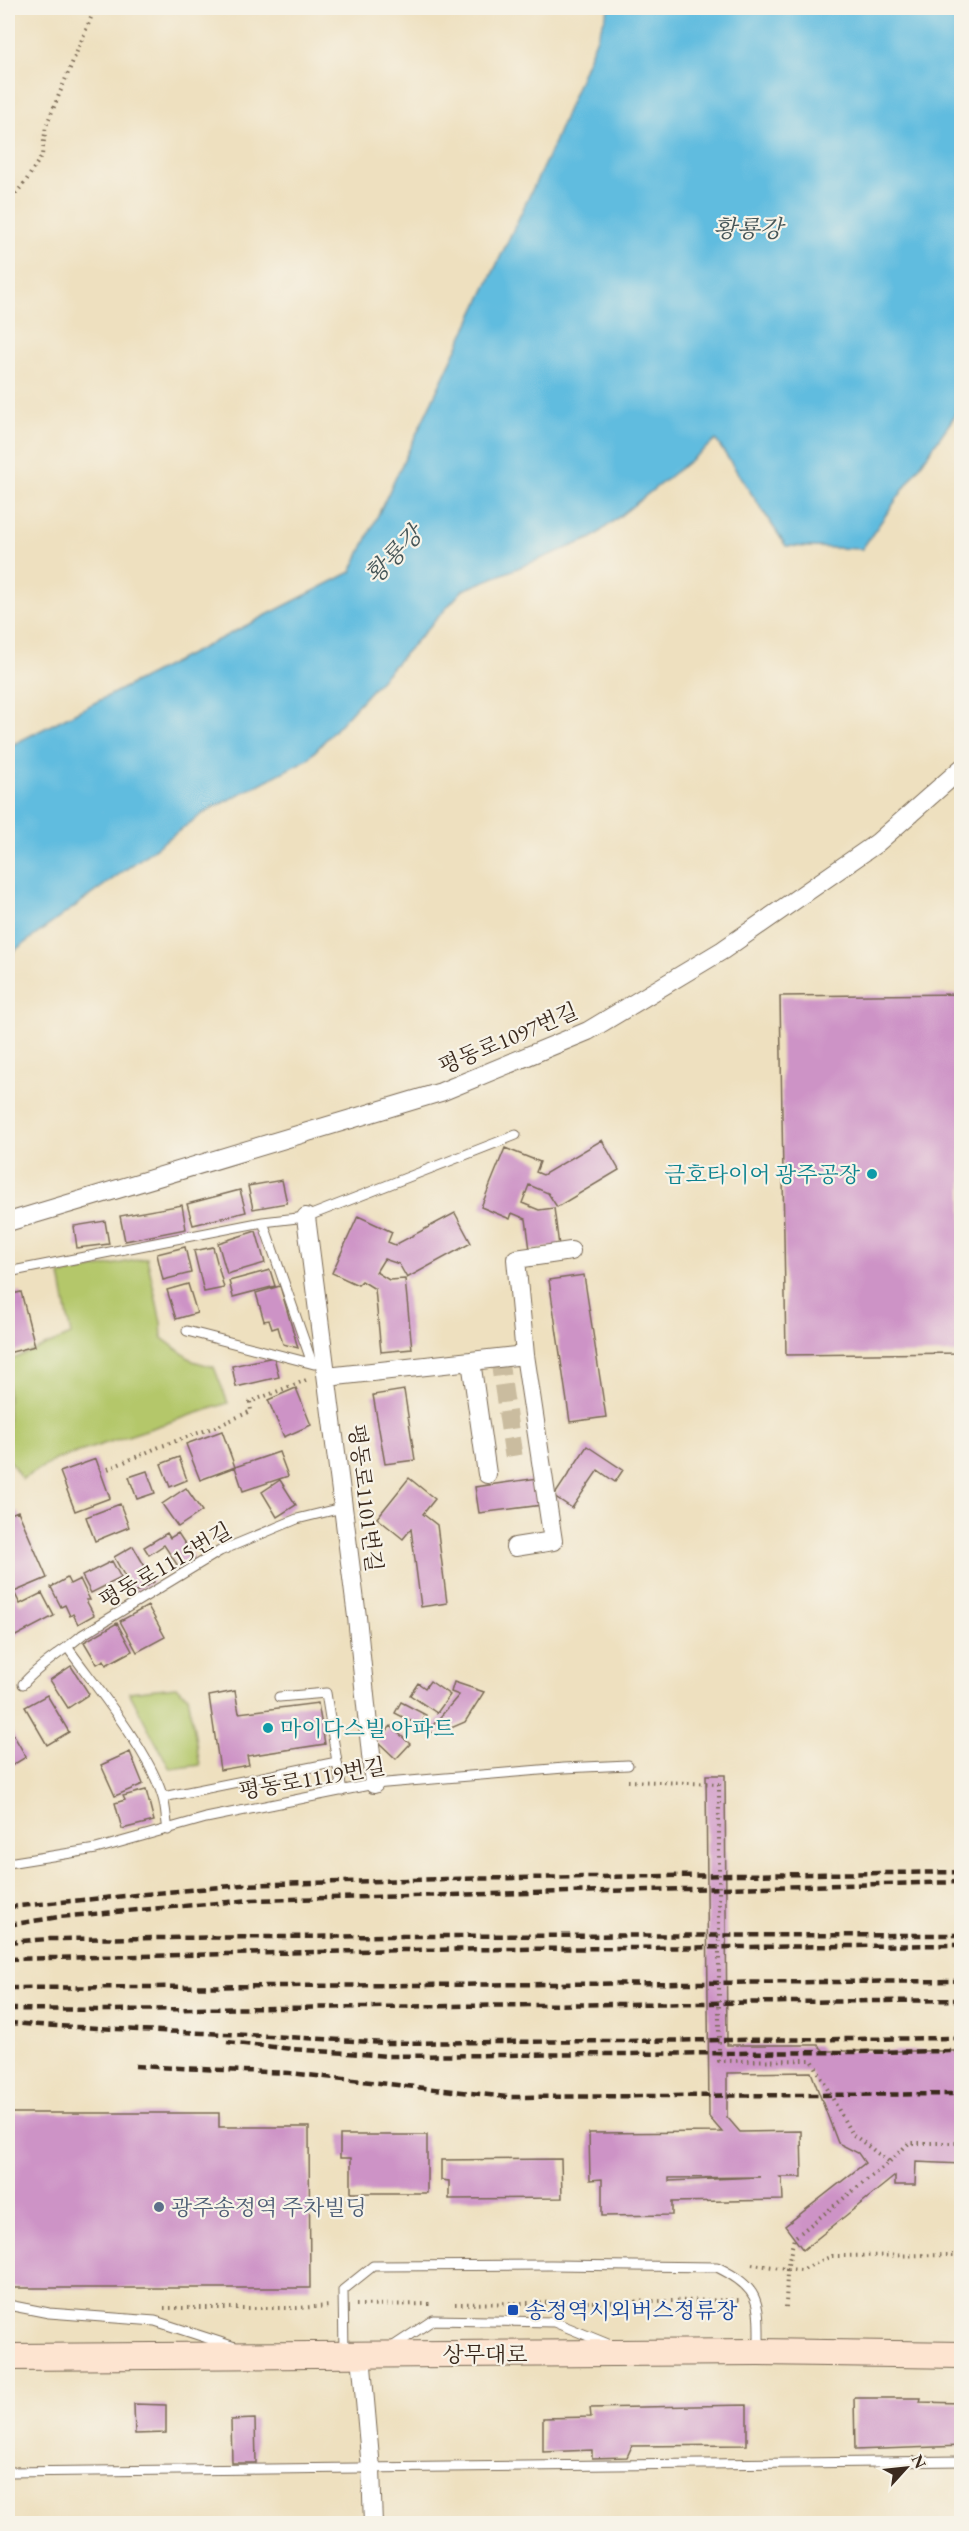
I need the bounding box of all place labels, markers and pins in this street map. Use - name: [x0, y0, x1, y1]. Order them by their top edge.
- place label: 금호타이어 광주공장: [664, 1160, 861, 1189]
- marker: 금호타이어 광주공장: [865, 1167, 879, 1181]
- place label: 마이다스빌 아파트: [280, 1714, 454, 1743]
- marker: 마이다스빌 아파트: [261, 1721, 275, 1735]
- place label: 광주송정역 주차빌딩: [171, 2193, 367, 2222]
- marker: 광주송정역 주차빌딩: [152, 2200, 166, 2214]
- place label: 송정역시외버스정류장: [525, 2296, 738, 2325]
- marker: 송정역시외버스정류장: [506, 2303, 520, 2317]

